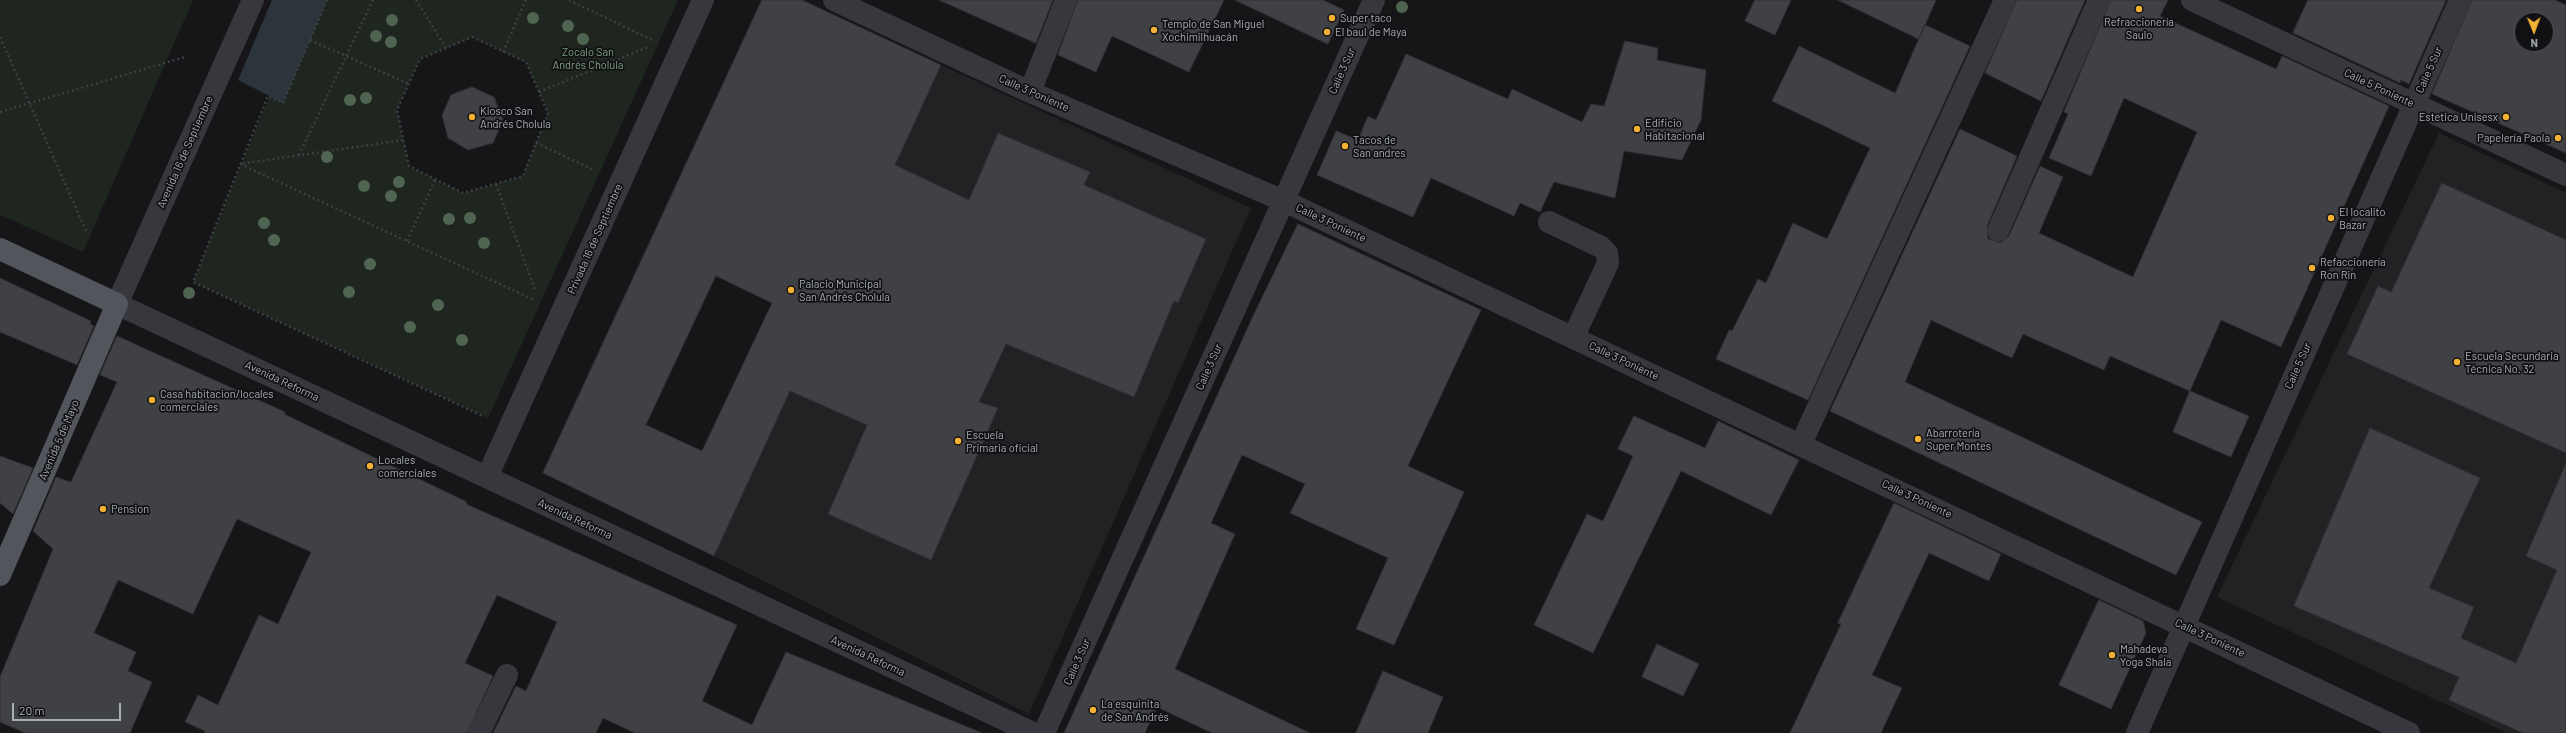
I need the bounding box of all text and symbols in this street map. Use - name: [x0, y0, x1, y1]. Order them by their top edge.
- marker: Refraccionería Saulo: [2134, 4, 2144, 14]
- place label: Super taco: [1340, 11, 1392, 25]
- north arrow: [2514, 12, 2554, 52]
- marker: Super taco: [1327, 13, 1337, 23]
- place label: Refraccionería Saulo: [2104, 15, 2174, 41]
- place label: Templo de San Miguel Xochimilhuacán: [1162, 17, 1264, 43]
- marker: Templo de San Miguel Xochimilhuacán: [1149, 25, 1159, 35]
- place label: El baul de Maya: [1335, 25, 1407, 39]
- marker: El baul de Maya: [1322, 27, 1332, 37]
- text: N: [2530, 37, 2538, 50]
- park label: Zocalo San Andrés Cholula: [553, 45, 623, 71]
- street label: Calle 5 Sur: [2413, 45, 2445, 95]
- street label: Calle 3 Sur: [1326, 46, 1358, 96]
- street label: Calle 5 Poniente: [2342, 66, 2416, 110]
- street label: Calle 3 Poniente: [997, 72, 1071, 114]
- street label: Avenida 16 de Septiembre: [154, 94, 216, 210]
- place label: Kiosco San Andrés Cholula: [480, 104, 551, 130]
- place label: Estetica Unisesx: [2419, 110, 2498, 124]
- marker: Kiosco San Andrés Cholula: [467, 112, 477, 122]
- marker: Estetica Unisesx: [2501, 112, 2511, 122]
- place label: Edificio Habitacional: [1645, 116, 1705, 142]
- marker: Edificio Habitacional: [1632, 124, 1642, 134]
- place label: Papelería Paola: [2477, 131, 2550, 145]
- place label: Tacos de San andres: [1353, 133, 1406, 159]
- marker: Papelería Paola: [2553, 133, 2563, 143]
- marker: Tacos de San andres: [1340, 141, 1350, 151]
- street label: Privada 16 de Septiembre: [565, 182, 625, 296]
- street label: Calle 3 Poniente: [1294, 201, 1368, 245]
- place label: El localito Bazar: [2339, 205, 2385, 231]
- marker: El localito Bazar: [2326, 213, 2336, 223]
- place label: Refaccionería Ron Rin: [2320, 255, 2386, 281]
- marker: Refaccionería Ron Rin: [2307, 263, 2317, 273]
- place label: Palacio Municipal San Andrés Cholula: [799, 277, 890, 303]
- marker: Palacio Municipal San Andrés Cholula: [786, 285, 796, 295]
- street label: Calle 3 Poniente: [1587, 339, 1661, 383]
- street label: Calle 5 Sur: [2282, 341, 2314, 391]
- street label: Calle 3 Sur: [1193, 342, 1225, 392]
- place label: Escuela Secundaria Técnica No. 32: [2465, 349, 2559, 375]
- marker: Escuela Secundaria Técnica No. 32: [2452, 357, 2462, 367]
- street label: Avenida Reforma: [243, 358, 321, 404]
- place label: Casa habitacion/locales comerciales: [160, 387, 274, 413]
- marker: Casa habitacion/locales comerciales: [147, 395, 157, 405]
- street label: Avenida 5 de Mayo: [36, 398, 82, 482]
- place label: Abarrotería Super Montes: [1926, 426, 1991, 452]
- place label: Escuela Primaria oficial: [966, 428, 1038, 454]
- marker: Abarrotería Super Montes: [1913, 434, 1923, 444]
- marker: Escuela Primaria oficial: [953, 436, 963, 446]
- place label: Locales comerciales: [378, 453, 436, 479]
- marker: Locales comerciales: [365, 461, 375, 471]
- street label: Calle 3 Poniente: [1880, 477, 1954, 521]
- street label: Avenida Reforma: [536, 496, 614, 542]
- place label: Pension: [111, 502, 149, 516]
- marker: Pension: [98, 504, 108, 514]
- street label: Calle 3 Poniente: [2173, 616, 2247, 660]
- street label: Avenida Reforma: [829, 633, 907, 679]
- street label: Calle 3 Sur: [1061, 637, 1093, 687]
- place label: Mahadeva Yoga Shala: [2120, 642, 2171, 668]
- marker: Mahadeva Yoga Shala: [2107, 650, 2117, 660]
- scale bar: [14, 695, 123, 721]
- place label: La esquinita de San Andrés: [1101, 697, 1169, 723]
- text: 20 m: [19, 703, 45, 717]
- marker: La esquinita de San Andrés: [1088, 705, 1098, 715]

